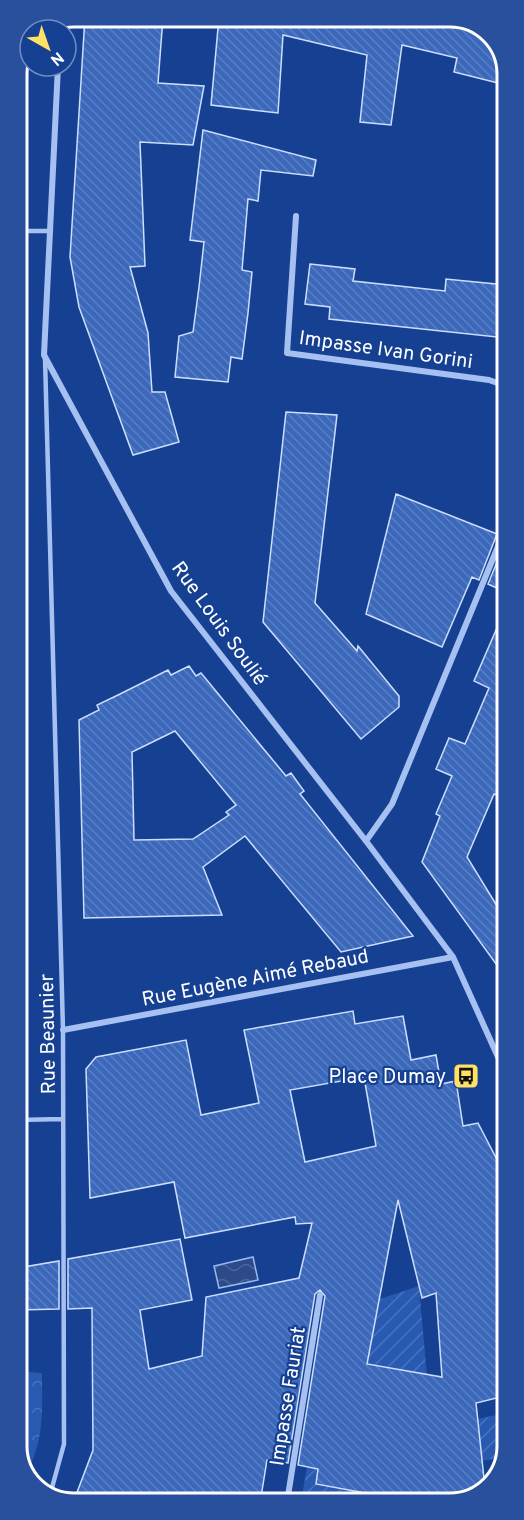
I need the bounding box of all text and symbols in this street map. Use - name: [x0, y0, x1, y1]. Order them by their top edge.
- north arrow: [18, 18, 78, 78]
- text: N: [46, 47, 67, 69]
- street label: Impasse Ivan Gorini: [297, 326, 474, 376]
- street label: Rue Louis Soulié: [165, 557, 272, 691]
- street label: Rue Eugène Aimé Rebaud: [140, 944, 371, 1014]
- street label: Rue Beaunier: [35, 973, 63, 1094]
- bus stop icon: Place Dumay: [451, 1061, 481, 1091]
- place label: Place Dumay: [329, 1065, 446, 1091]
- street label: Impasse Fauriat: [265, 1325, 313, 1468]

